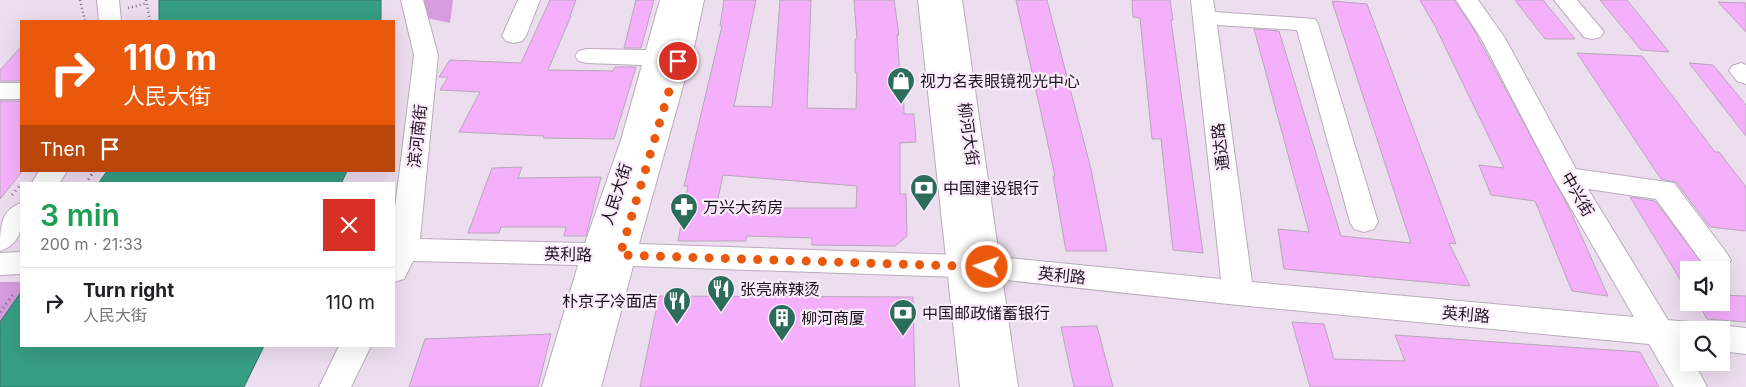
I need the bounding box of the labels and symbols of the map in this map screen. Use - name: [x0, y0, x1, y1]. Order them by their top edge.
- pin: [657, 40, 699, 82]
- shop icon: 视力名表眼镜视光中心: [886, 66, 916, 105]
- place label: 视力名表眼镜视光中心: [920, 71, 1080, 91]
- street label: 柳河大街: [955, 101, 983, 167]
- street label: 滨河南街: [404, 103, 430, 169]
- street label: 通达路: [1207, 122, 1233, 172]
- street label: 人民大街: [597, 160, 635, 228]
- street label: 中兴街: [1557, 168, 1599, 220]
- bank icon: 中国建设银行: [909, 173, 939, 212]
- place label: 中国建设银行: [943, 178, 1039, 198]
- pharmacy icon: 万兴大药房: [669, 192, 699, 231]
- place label: 万兴大药房: [703, 197, 783, 217]
- position arrow: [960, 240, 1012, 292]
- street label: 英利路: [544, 244, 592, 264]
- street label: 英利路: [1037, 263, 1087, 287]
- restaurant icon: 张亮麻辣烫: [706, 274, 736, 313]
- place label: 张亮麻辣烫: [740, 279, 820, 299]
- restaurant icon: 朴京子冷面店: [662, 286, 692, 325]
- place label: 朴京子冷面店: [562, 291, 658, 311]
- bank icon: 中国邮政储蓄银行: [888, 298, 918, 337]
- street label: 英利路: [1441, 302, 1491, 326]
- building icon: 柳河商厦: [767, 303, 797, 342]
- place label: 中国邮政储蓄银行: [922, 303, 1050, 323]
- place label: 柳河商厦: [801, 308, 865, 328]

